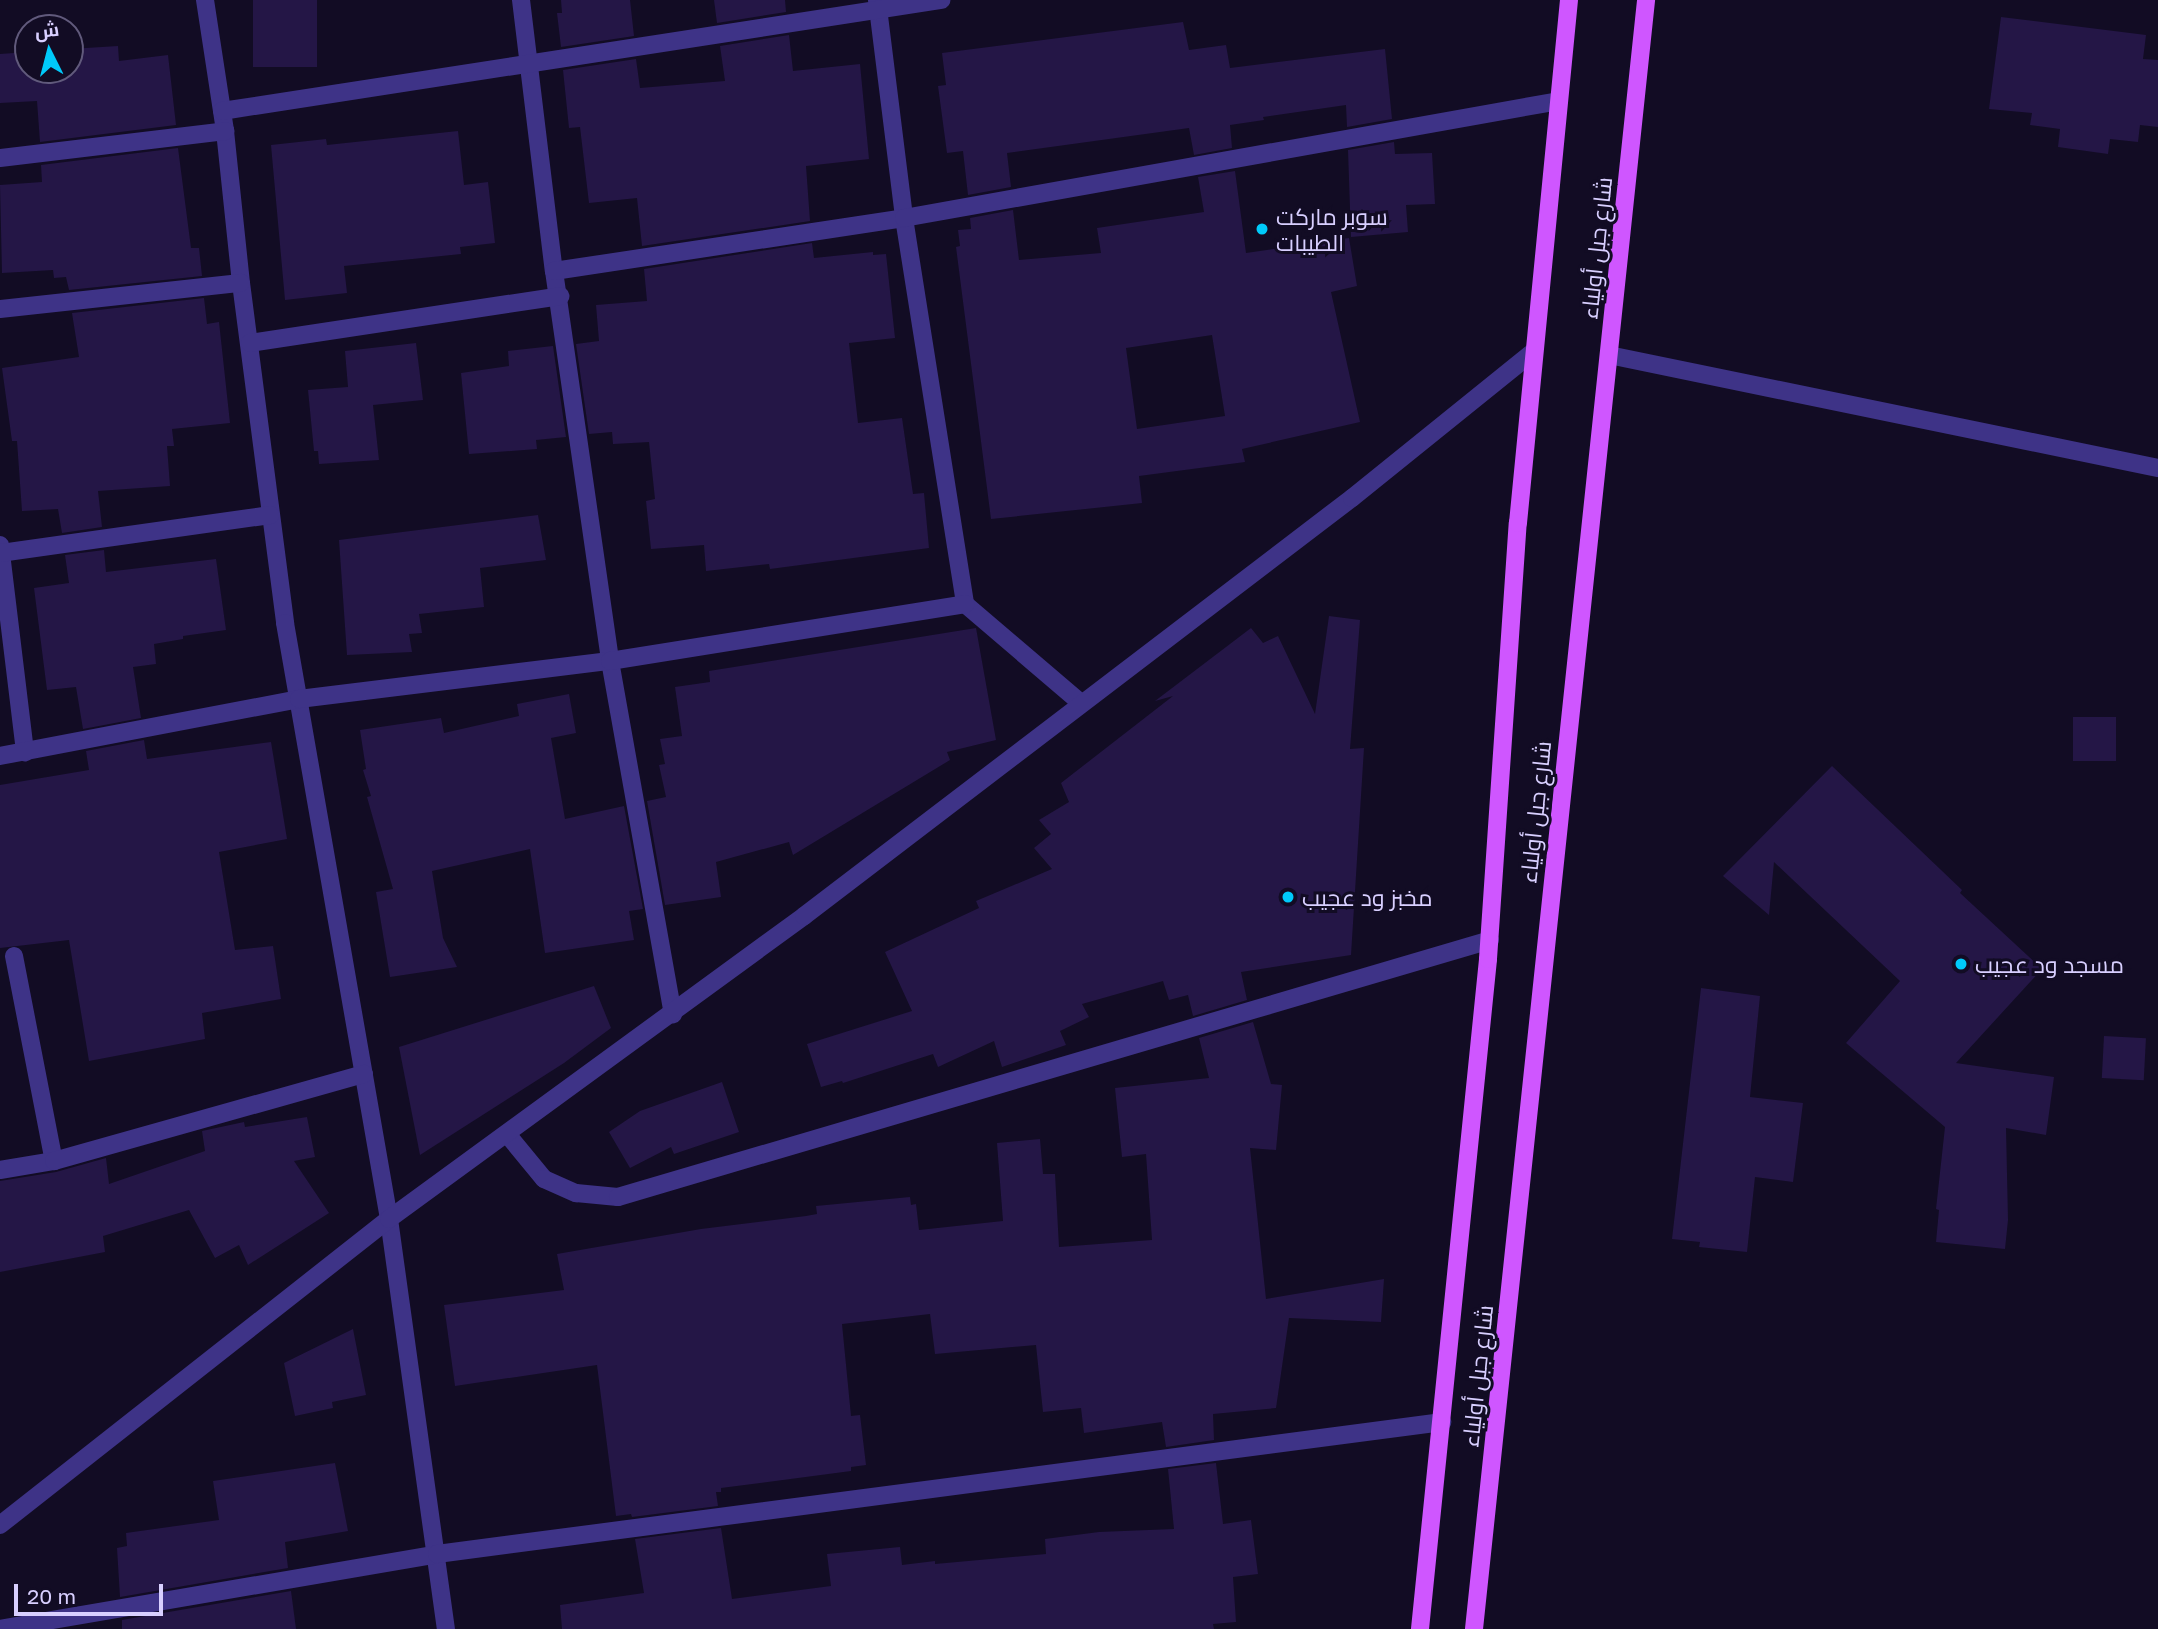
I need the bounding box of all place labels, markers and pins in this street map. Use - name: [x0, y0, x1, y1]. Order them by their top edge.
- place label: سوبر ماركت الطيبات: [1276, 202, 1388, 256]
- marker: سوبر ماركت الطيبات: [1254, 221, 1270, 237]
- place label: مخبز ود عجيب: [1302, 883, 1432, 911]
- marker: مخبز ود عجيب: [1280, 889, 1296, 905]
- place label: مسجد ود عجيب: [1975, 950, 2124, 978]
- marker: مسجد ود عجيب: [1953, 956, 1969, 972]

